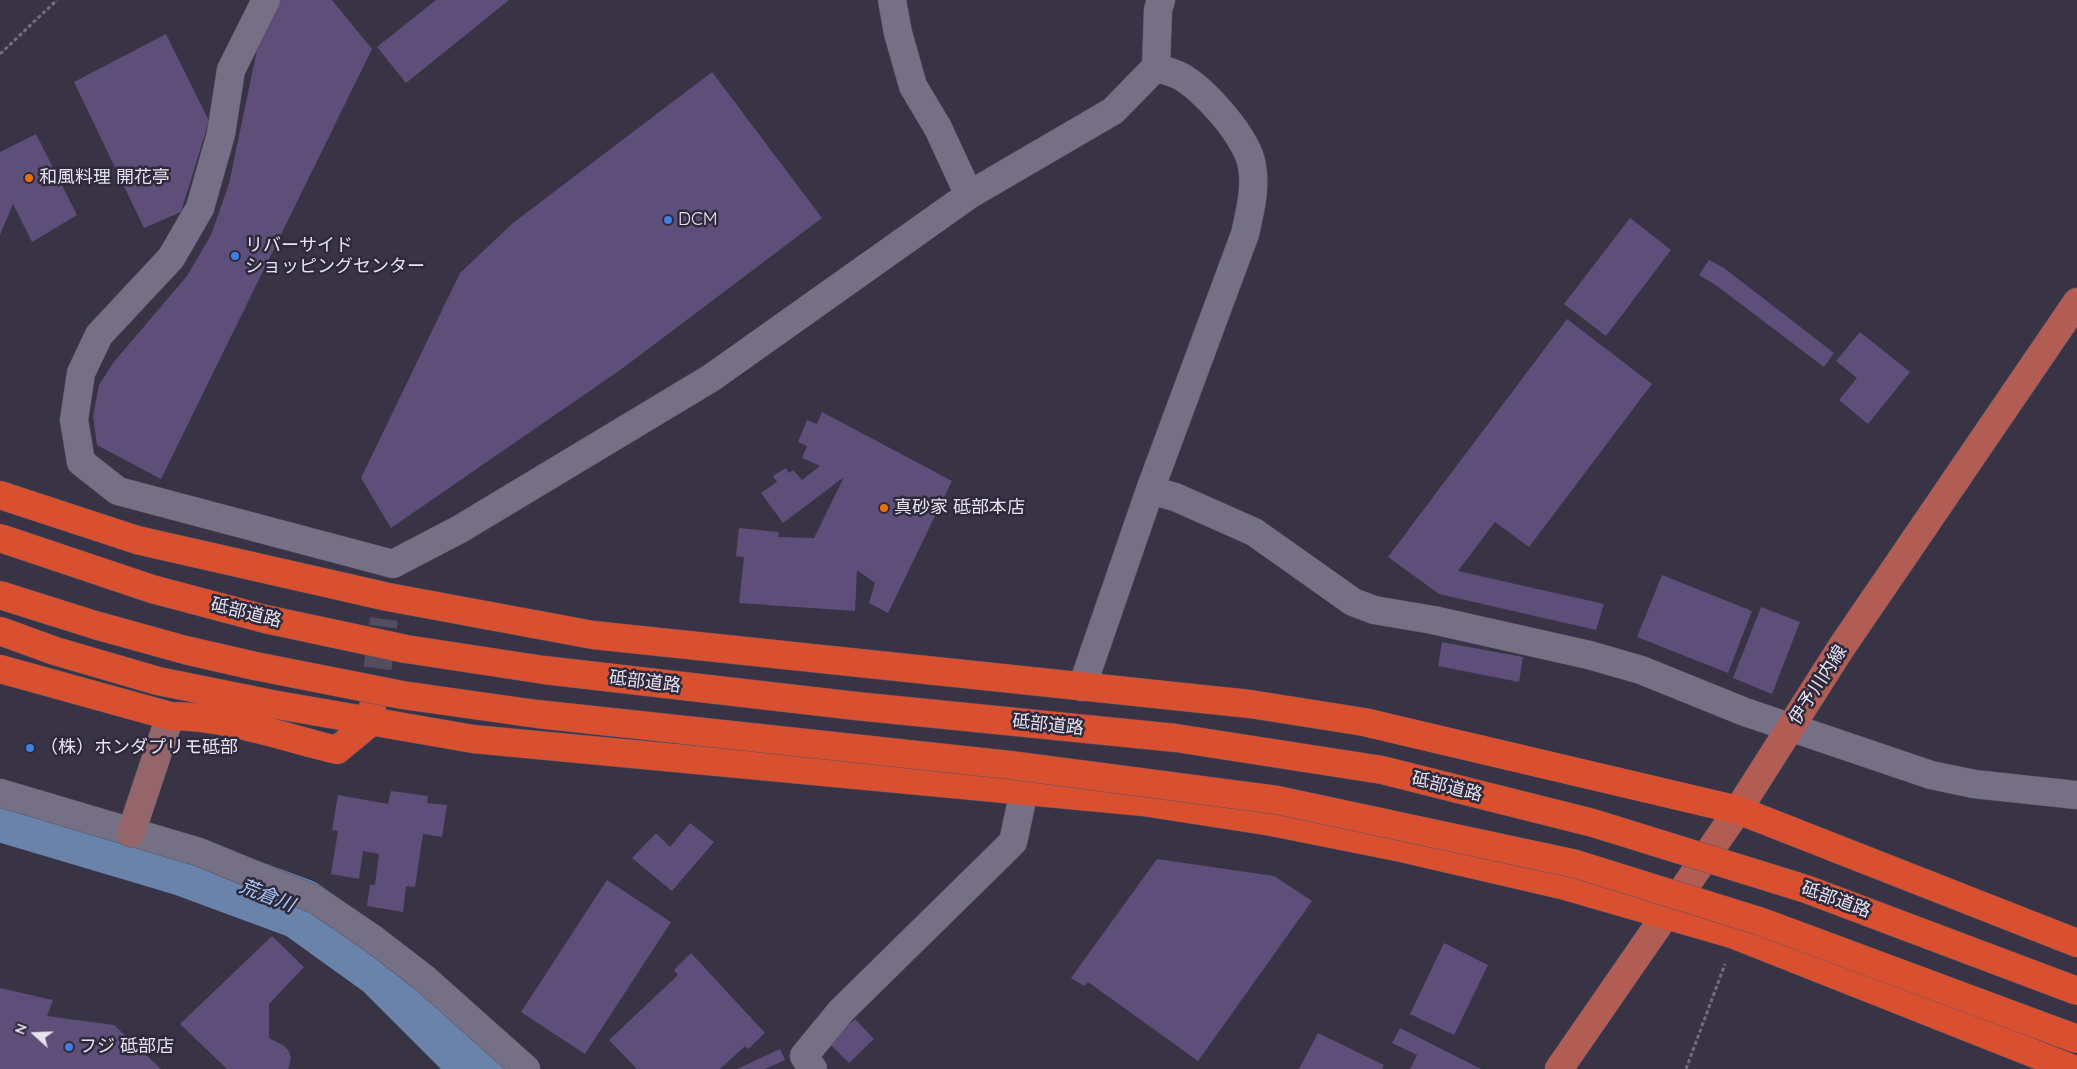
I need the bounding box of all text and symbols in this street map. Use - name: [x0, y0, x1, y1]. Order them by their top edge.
- place label: 和風料理 開花亭: [39, 167, 170, 189]
- marker: 和風料理 開花亭: [23, 172, 35, 184]
- place label: DCM: [678, 209, 718, 231]
- marker: DCM: [662, 214, 674, 226]
- place label: リバーサイド ショッピングセンター: [245, 235, 425, 278]
- marker: リバーサイド ショッピングセンター: [229, 250, 241, 262]
- place label: 真砂家 砥部本店: [894, 497, 1025, 519]
- marker: 真砂家 砥部本店: [878, 502, 890, 514]
- street label: 砥部道路: [208, 594, 284, 632]
- street label: 伊予川内線: [1784, 641, 1852, 729]
- street label: 砥部道路: [608, 667, 682, 697]
- street label: 砥部道路: [1011, 710, 1085, 740]
- place label: （株）ホンダプリモ砥部: [40, 737, 238, 759]
- marker: （株）ホンダプリモ砥部: [24, 742, 36, 754]
- street label: 砥部道路: [1409, 768, 1485, 806]
- water label: 荒倉川: [236, 875, 298, 917]
- street label: 砥部道路: [1798, 878, 1874, 922]
- north arrow: [10, 1009, 60, 1059]
- text: N: [11, 1021, 31, 1037]
- place label: フジ 砥部店: [79, 1036, 174, 1058]
- marker: フジ 砥部店: [63, 1041, 75, 1053]

